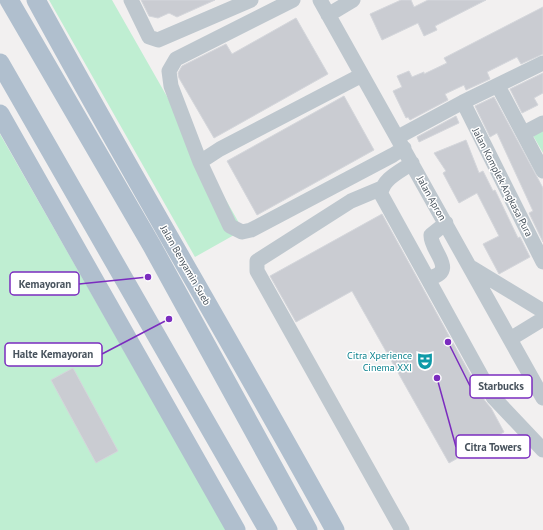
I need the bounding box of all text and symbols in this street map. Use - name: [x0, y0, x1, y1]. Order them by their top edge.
- street label: Jalan Komplek Angkasa Pura: [469, 125, 536, 239]
- street label: Jalan Apron: [413, 173, 449, 223]
- street label: Jalan Benyamin Sueb: [157, 222, 214, 307]
- callout: Kemayoran: [10, 272, 79, 295]
- text: Kemayoran: [19, 277, 71, 291]
- callout: Halte Kemayoran: [5, 343, 102, 366]
- text: Halte Kemayoran: [13, 347, 93, 361]
- place label: Citra Xperience Cinema XXI: [347, 349, 412, 374]
- theatre icon: Citra Xperience Cinema XXI: [415, 351, 435, 371]
- callout: Starbucks: [470, 375, 532, 398]
- text: Starbucks: [478, 379, 524, 393]
- callout: Citra Towers: [456, 435, 530, 458]
- text: Citra Towers: [464, 440, 522, 454]

